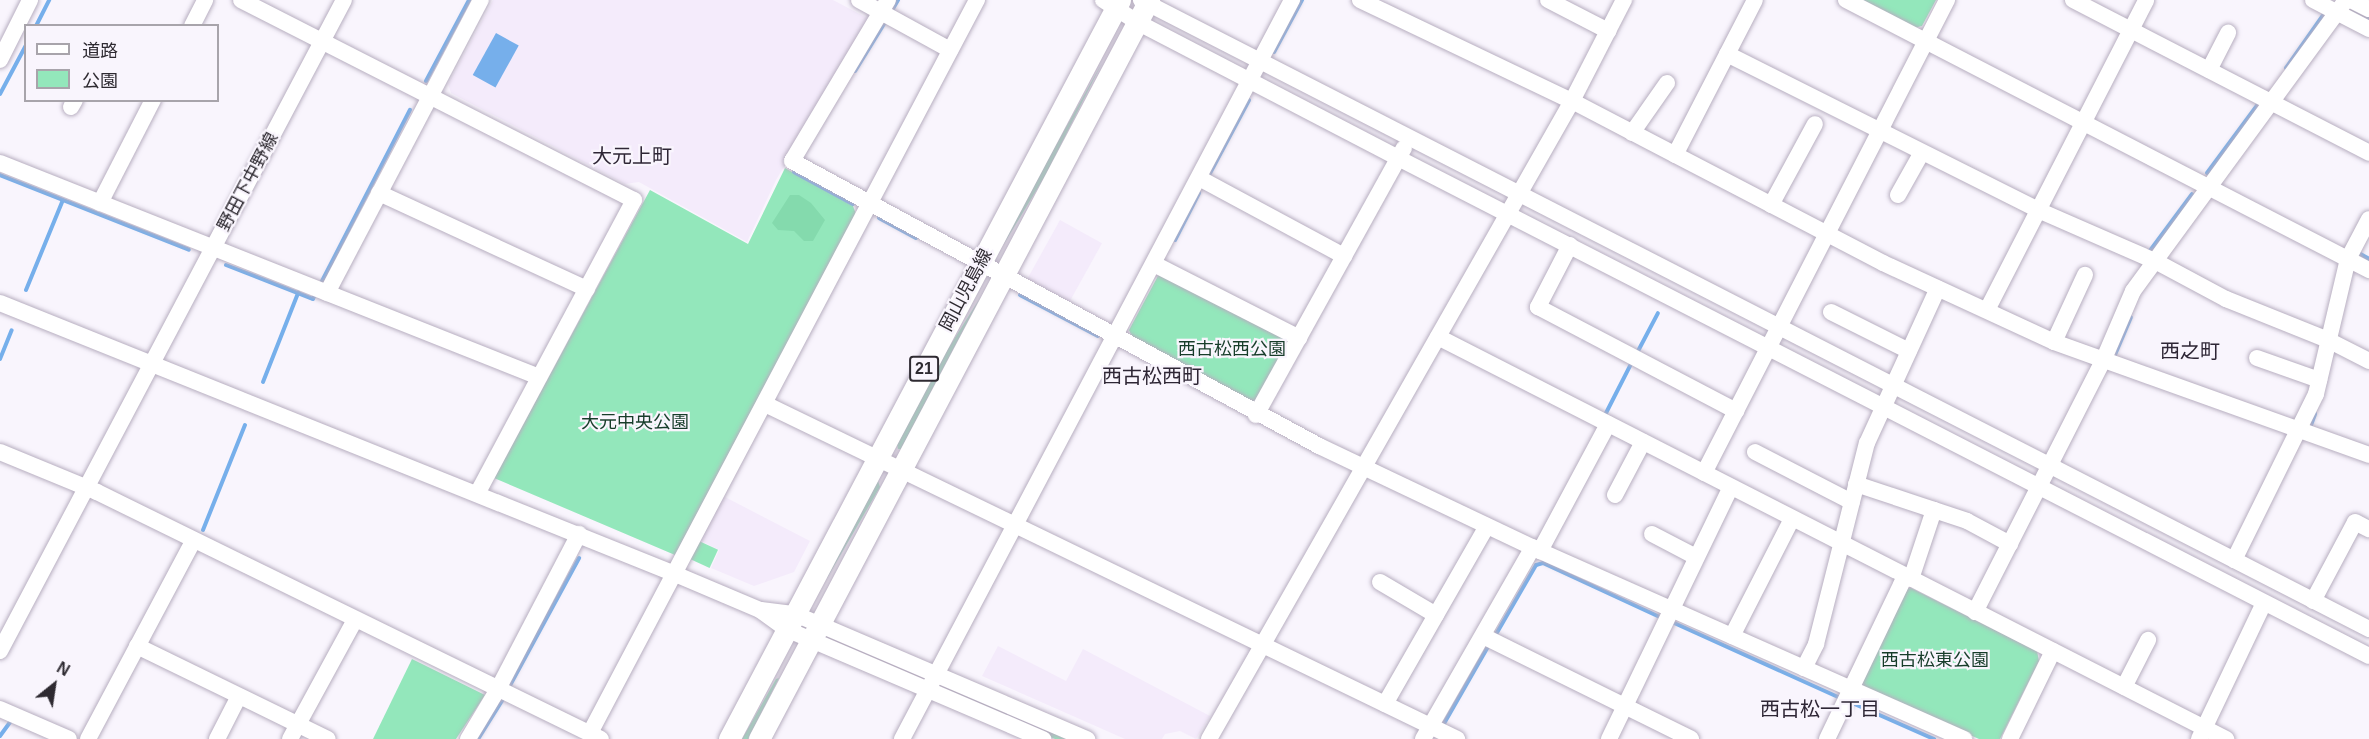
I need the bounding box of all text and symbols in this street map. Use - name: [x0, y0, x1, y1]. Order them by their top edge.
- legend: [24, 24, 219, 102]
- text: 道路: [82, 41, 118, 61]
- text: 公園: [82, 71, 118, 91]
- street label: 野田下中野線: [213, 129, 283, 235]
- district label: 大元上町: [592, 144, 672, 168]
- street label: 岡山児島線: [935, 245, 997, 335]
- park label: 西古松西公園: [1178, 338, 1286, 360]
- district label: 西之町: [2160, 339, 2220, 363]
- road number: 21: [909, 356, 939, 382]
- district label: 西古松西町: [1102, 364, 1202, 388]
- park label: 大元中央公園: [581, 411, 689, 433]
- park label: 西古松東公園: [1881, 649, 1989, 671]
- north arrow: [24, 655, 84, 715]
- text: N: [54, 659, 73, 679]
- district label: 西古松一丁目: [1760, 697, 1880, 721]

